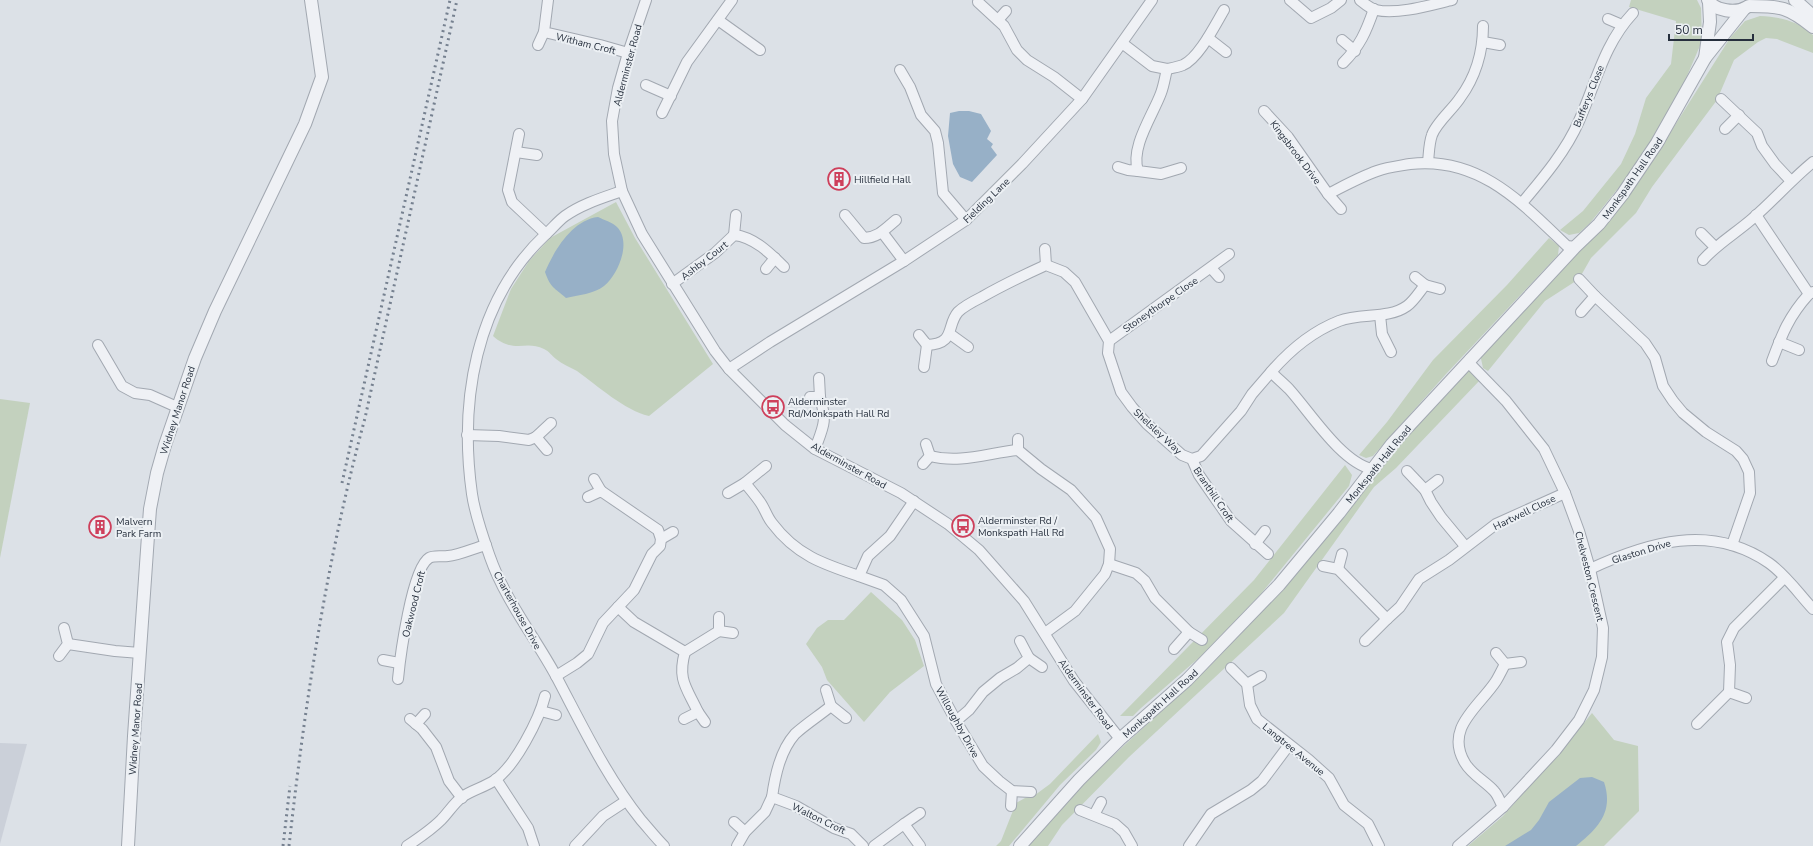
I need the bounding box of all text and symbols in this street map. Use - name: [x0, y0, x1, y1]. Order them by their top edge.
- scale bar: [1669, 16, 1753, 42]
- text: 50 m: [1675, 22, 1703, 38]
- street label: Alderminster Road: [610, 23, 646, 108]
- street label: Witham Croft: [554, 30, 618, 58]
- street label: Bufferys Close: [1570, 63, 1608, 129]
- street label: Kingsbrook Drive: [1267, 118, 1324, 187]
- street label: Monkspath Hall Road: [1599, 135, 1666, 222]
- building icon: Hillfield Hall: [826, 166, 852, 192]
- place label: Hillfield Hall: [854, 173, 911, 187]
- street label: Fielding Lane: [960, 175, 1013, 227]
- street label: Ashby Court: [678, 238, 731, 284]
- street label: Stoneythorpe Close: [1120, 274, 1201, 336]
- street label: Widney Manor Road: [157, 364, 199, 456]
- bus stop icon: Alderminster Rd/Monkspath Hall Rd: [760, 394, 786, 420]
- place label: Alderminster Rd/Monkspath Hall Rd: [788, 395, 890, 421]
- street label: Shelsley Way: [1130, 406, 1185, 458]
- street label: Monkspath Hall Road: [1343, 422, 1415, 507]
- street label: Alderminster Road: [808, 439, 889, 493]
- street label: Branthill Croft: [1190, 464, 1237, 525]
- street label: Hartwell Close: [1491, 492, 1558, 534]
- bus stop icon: Alderminster Rd / Monkspath Hall Rd: [950, 513, 976, 539]
- building icon: Malvern Park Farm: [87, 514, 113, 540]
- place label: Alderminster Rd / Monkspath Hall Rd: [978, 514, 1064, 540]
- place label: Malvern Park Farm: [116, 515, 161, 541]
- street label: Chelveston Crescent: [1571, 530, 1607, 623]
- street label: Glaston Drive: [1610, 536, 1673, 568]
- street label: Oakwood Croft: [399, 569, 429, 639]
- street label: Charterhouse Drive: [490, 569, 544, 652]
- street label: Alderminster Road: [1055, 656, 1116, 733]
- street label: Monkspath Hall Road: [1120, 666, 1202, 741]
- street label: Widney Manor Road: [126, 682, 146, 776]
- street label: Willoughby Drive: [932, 685, 982, 760]
- street label: Langtree Avenue: [1259, 720, 1328, 779]
- street label: Walton Croft: [789, 800, 848, 838]

